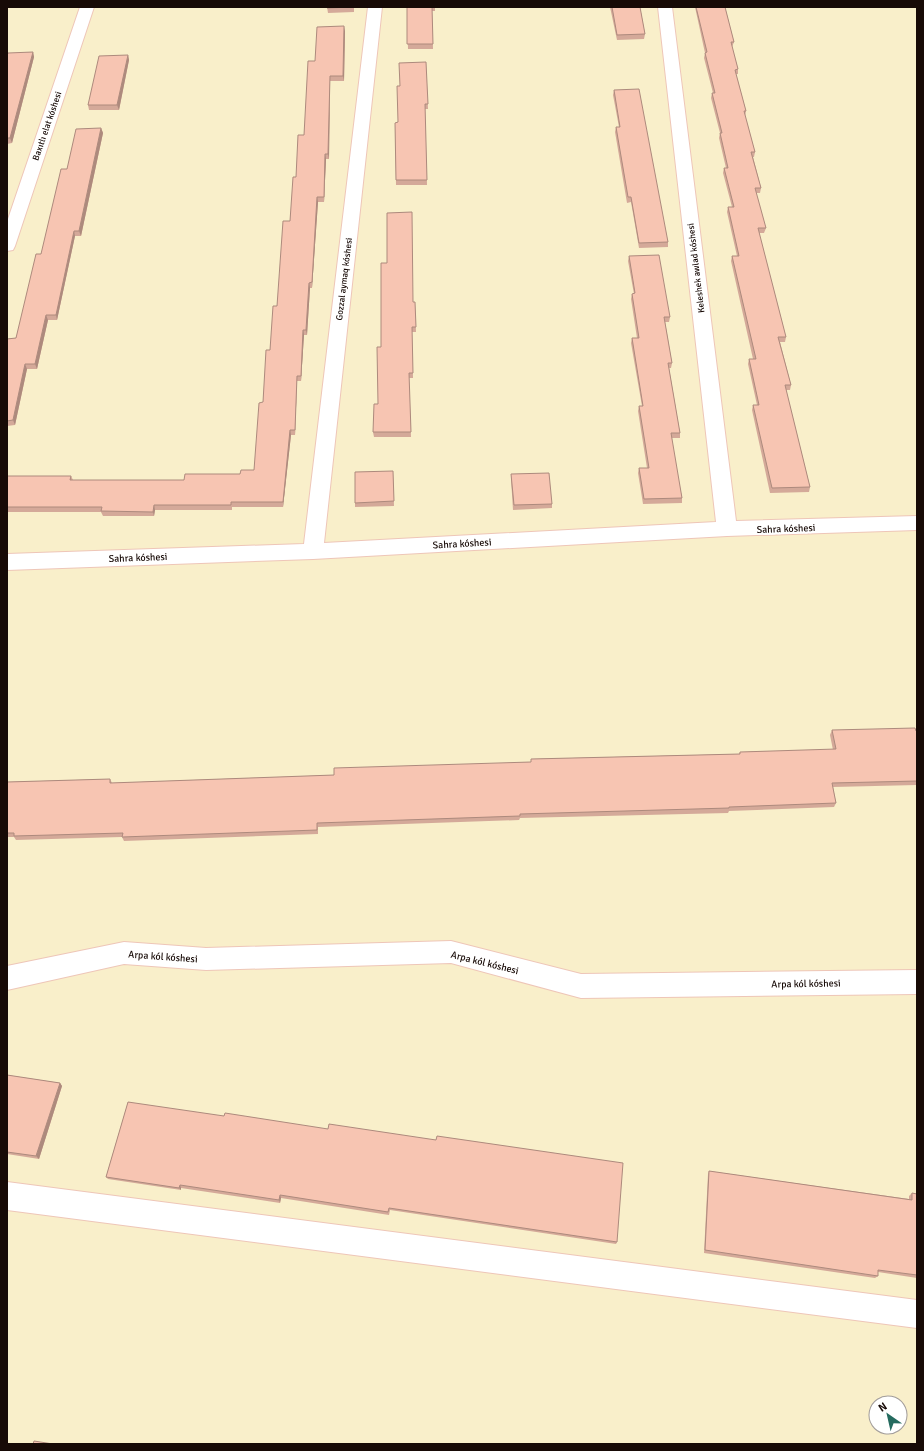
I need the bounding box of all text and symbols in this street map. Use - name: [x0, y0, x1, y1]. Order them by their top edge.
- street label: Baxıtlı elat kóshesi: [31, 90, 64, 162]
- street label: Keleshek awlad kóshesi: [686, 222, 707, 313]
- street label: Gozzal aymaq kóshesi: [334, 237, 355, 321]
- street label: Sahra kóshesi: [756, 522, 816, 536]
- street label: Sahra kóshesi: [432, 536, 492, 552]
- street label: Sahra kóshesi: [108, 551, 168, 565]
- street label: Arpa kól kóshesi: [128, 949, 198, 965]
- street label: Arpa kól kóshesi: [450, 949, 520, 977]
- street label: Arpa kól kóshesi: [771, 977, 841, 991]
- north arrow: [868, 1395, 908, 1435]
- text: N: [876, 1400, 889, 1415]

